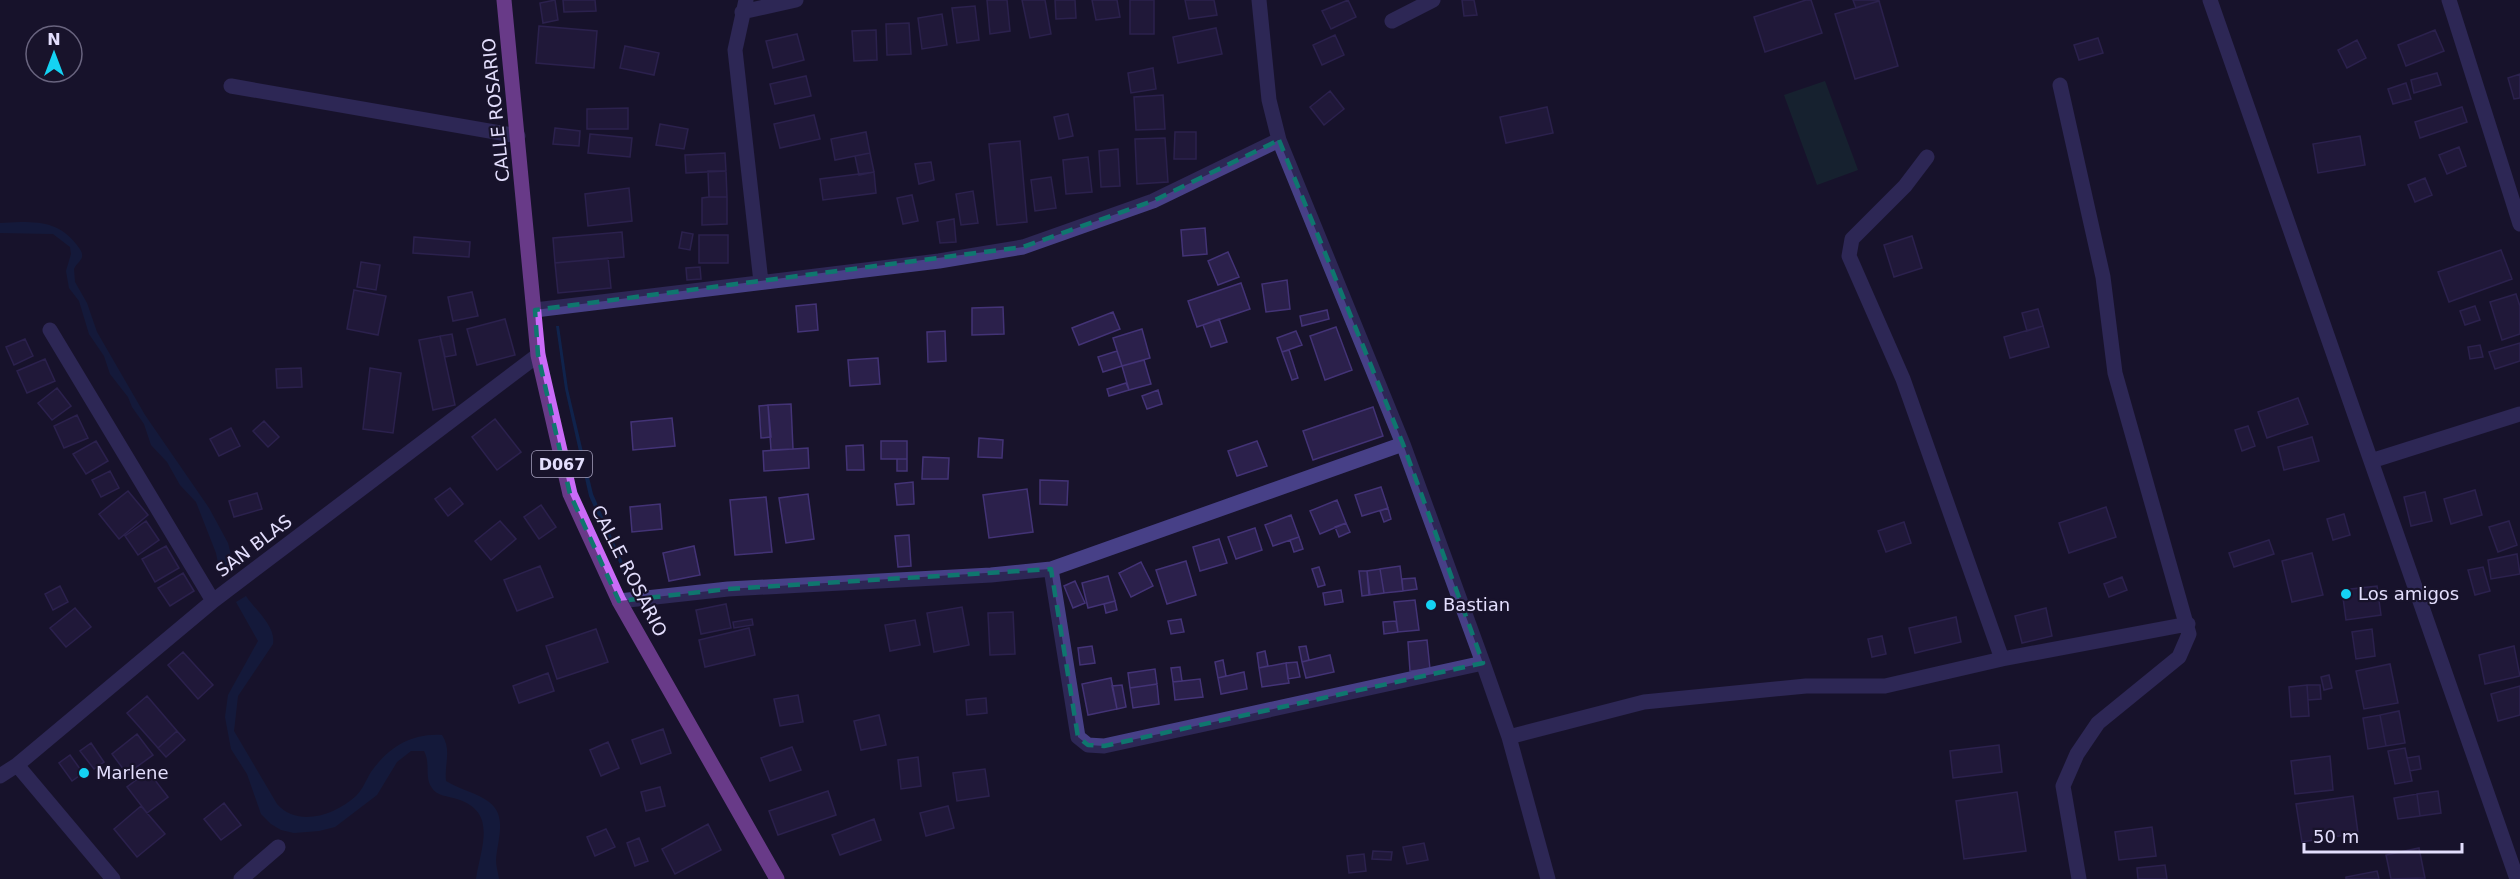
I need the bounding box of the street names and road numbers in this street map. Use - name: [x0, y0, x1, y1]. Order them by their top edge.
- street label: CALLE ROSARIO: [477, 37, 514, 183]
- road number: D067: [532, 451, 592, 477]
- street label: CALLE ROSARIO: [587, 502, 672, 640]
- street label: SAN BLAS: [212, 510, 296, 581]

